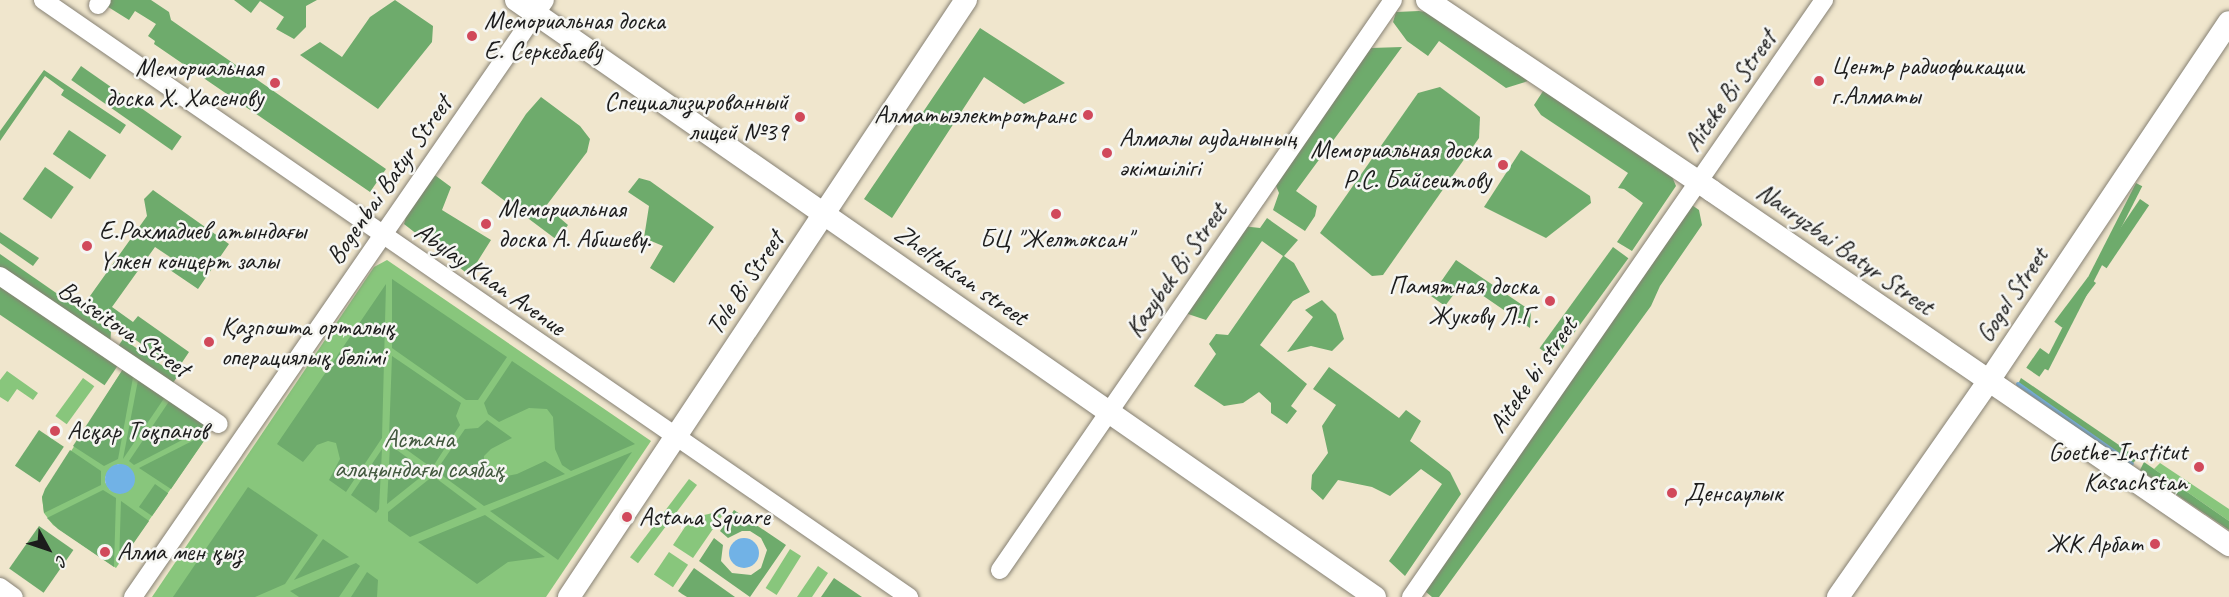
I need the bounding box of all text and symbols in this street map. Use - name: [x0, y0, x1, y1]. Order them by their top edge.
- place label: Мемориальная доска Е. Серкебаеву: [484, 5, 665, 66]
- street label: Aiteke Bi Street: [1677, 24, 1783, 158]
- marker: Мемориальная доска Е. Серкебаеву: [465, 29, 479, 43]
- place label: Центр радиофикации г.Алматы: [1831, 50, 2023, 112]
- place label: Мемориальная доска Х. Хасенову: [105, 52, 263, 113]
- marker: Центр радиофикации г.Алматы: [1812, 74, 1826, 88]
- marker: Мемориальная доска Х. Хасенову: [268, 76, 282, 90]
- place label: Специализированный лицей №39: [604, 86, 788, 148]
- street label: Bogenbai Batyr Street: [319, 89, 459, 271]
- place label: Алматыэлектротранс: [874, 99, 1076, 131]
- marker: Алматыэлектротранс: [1081, 108, 1095, 122]
- marker: Специализированный лицей №39: [793, 110, 807, 124]
- place label: Алмалы ауданының әкімшілігі: [1119, 122, 1296, 184]
- place label: Мемориальная доска Р.С. Байсеитову: [1310, 134, 1491, 195]
- marker: Алмалы ауданының әкімшілігі: [1100, 146, 1114, 160]
- marker: Мемориальная доска Р.С. Байсеитову: [1496, 158, 1510, 172]
- street label: Nauryzbai Batyr Street: [1750, 176, 1940, 322]
- place label: Мемориальная доска А. Абишеву.: [498, 193, 651, 255]
- street label: Kazybek Bi Street: [1118, 197, 1234, 343]
- marker: БЦ "Желтоксан": [1049, 207, 1063, 221]
- place label: Е.Рахмадиев атындағы Үлкен концерт залы: [99, 215, 305, 276]
- street label: Abylay Khan Avenue: [408, 215, 572, 343]
- marker: Мемориальная доска А. Абишеву.: [479, 217, 493, 231]
- street label: Zheltoksan street: [888, 218, 1034, 332]
- place label: БЦ "Желтоксан": [980, 223, 1132, 255]
- street label: Tole Bi Street: [699, 225, 791, 341]
- marker: Е.Рахмадиев атындағы Үлкен концерт залы: [80, 239, 94, 253]
- street label: Gogol Street: [1969, 242, 2055, 348]
- place label: Памятная доска Жукову Л.Г.: [1389, 270, 1538, 332]
- street label: Baiseitova Street: [52, 274, 196, 384]
- marker: Памятная доска Жукову Л.Г.: [1543, 294, 1557, 308]
- place label: Қазпошта орталық операциялық бөлімі: [221, 311, 395, 372]
- street label: Aiteke bi street: [1482, 311, 1584, 439]
- marker: Қазпошта орталық операциялық бөлімі: [202, 335, 216, 349]
- place label: Асқар Тоқпанов: [67, 415, 205, 447]
- park label: Астана алаңындағы саябақ: [334, 423, 504, 484]
- marker: Асқар Тоқпанов: [48, 424, 62, 438]
- place label: Goethe-Institut Kasachstan: [2048, 436, 2187, 497]
- marker: Goethe-Institut Kasachstan: [2192, 460, 2206, 474]
- place label: Денсаулык: [1684, 477, 1782, 509]
- marker: Денсаулык: [1665, 486, 1679, 500]
- place label: Astana Square: [639, 501, 769, 533]
- marker: Astana Square: [620, 510, 634, 524]
- north arrow: [18, 519, 78, 579]
- place label: ЖК Арбат: [2047, 528, 2143, 560]
- place label: Алма мен қыз: [117, 536, 242, 568]
- marker: ЖК Арбат: [2148, 537, 2162, 551]
- marker: Алма мен қыз: [98, 545, 112, 559]
- text: С: [52, 551, 72, 570]

